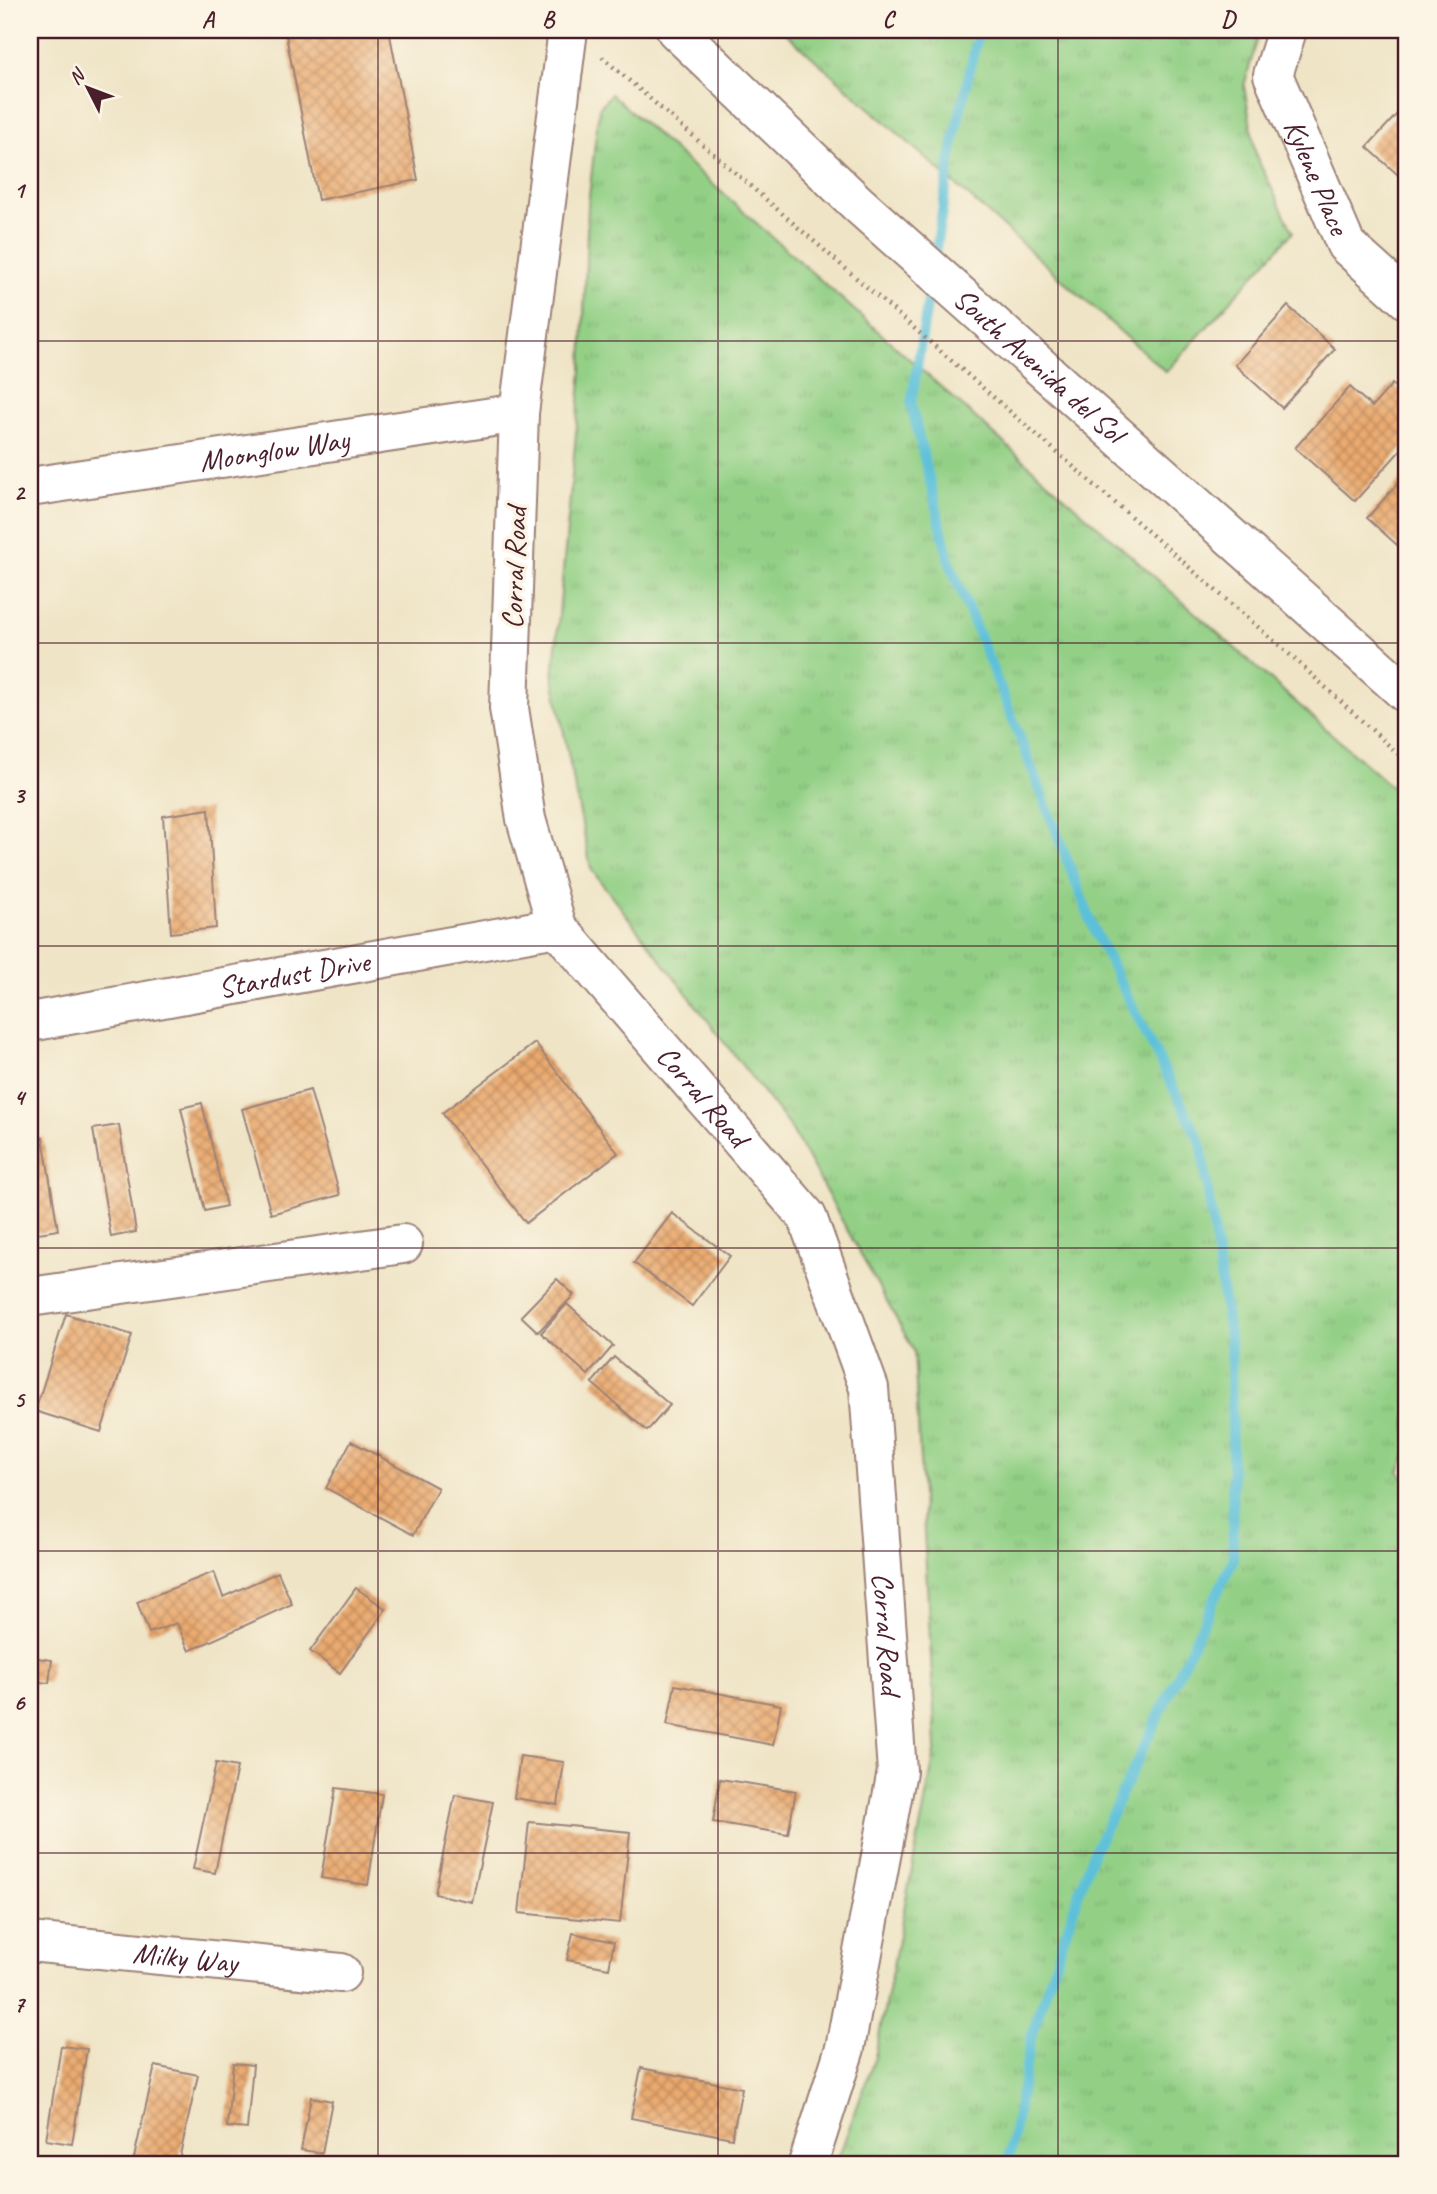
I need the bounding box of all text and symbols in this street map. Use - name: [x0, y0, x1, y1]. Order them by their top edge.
- text: A: [202, 5, 216, 34]
- text: B: [542, 5, 556, 34]
- text: C: [883, 5, 897, 34]
- text: D: [1221, 5, 1237, 34]
- north arrow: [52, 52, 122, 122]
- text: N: [63, 62, 91, 90]
- street label: Kylene Place: [1275, 114, 1359, 242]
- text: 1: [14, 176, 27, 205]
- street label: South Avenida del Sol: [946, 279, 1135, 455]
- street label: Moonglow Way: [197, 420, 353, 480]
- text: 2: [14, 478, 27, 507]
- street label: Corral Road: [493, 502, 535, 630]
- text: 3: [14, 781, 27, 810]
- street label: Stardust Drive: [215, 942, 375, 1007]
- street label: Corral Road: [648, 1037, 760, 1158]
- text: 4: [14, 1083, 27, 1112]
- text: 5: [14, 1385, 26, 1414]
- street label: Corral Road: [864, 1571, 911, 1700]
- text: 6: [14, 1688, 27, 1717]
- street label: Milky Way: [131, 1933, 242, 1982]
- text: 7: [14, 1990, 27, 2019]

